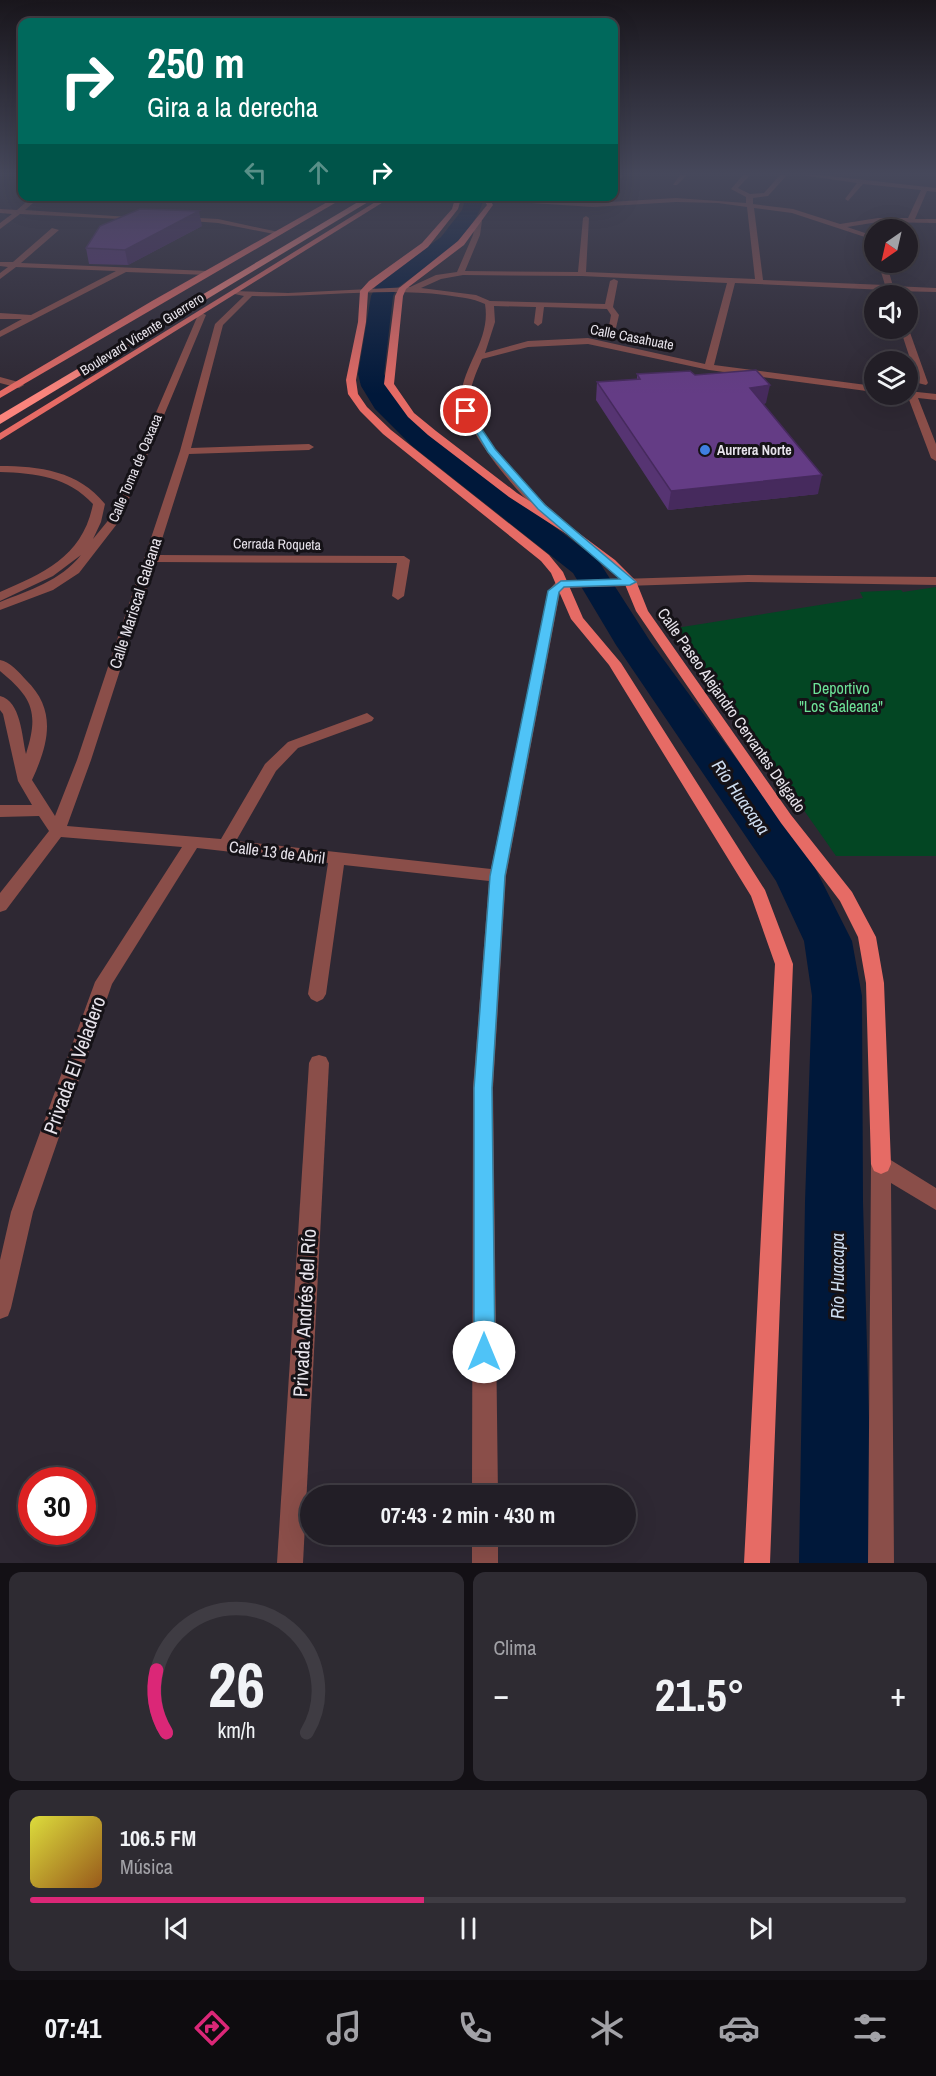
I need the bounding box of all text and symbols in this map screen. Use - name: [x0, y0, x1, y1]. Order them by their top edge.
- text: 250 m: [147, 35, 245, 91]
- icon: right: [48, 42, 126, 120]
- text: Gira a la derecha: [147, 89, 318, 125]
- icon: left: [239, 156, 272, 189]
- icon: ahead: [302, 156, 335, 189]
- icon: right: [365, 156, 398, 189]
- north arrow: [864, 219, 918, 273]
- map controls: [864, 219, 918, 405]
- button: sound: [864, 285, 918, 339]
- street label: Boulevard Vicente Guerrero: [77, 289, 207, 379]
- street label: Calle Casahuate: [589, 320, 675, 354]
- button: layers: [864, 351, 918, 405]
- pin: [440, 385, 491, 436]
- icon: arrive: [449, 394, 482, 427]
- street label: Calle Toma de Oaxaca: [104, 411, 166, 525]
- place label: Aurrera Norte: [717, 441, 792, 459]
- marker: Aurrera Norte: [698, 443, 712, 457]
- street label: Calle Mariscal Galeana: [103, 534, 167, 671]
- street label: Cerrada Roqueta: [233, 534, 322, 554]
- street label: Calle Paseo Alejandro Cervantes Delgado: [653, 603, 811, 817]
- park label: Deportivo "Los Galeana": [799, 677, 883, 717]
- water label: Río Huacapa: [706, 755, 776, 839]
- street label: Calle 13 de Abril: [228, 835, 326, 869]
- street label: Privada El Veladero: [37, 992, 111, 1138]
- street label: Privada Andrés del Río: [286, 1228, 322, 1398]
- water label: Río Huacapa: [825, 1233, 850, 1319]
- position arrow: [452, 1320, 516, 1384]
- speed limit sign: 30: [18, 1467, 96, 1545]
- text: 07:43 · 2 min · 430 m: [381, 1500, 555, 1530]
- text: Clima: [494, 1634, 536, 1661]
- text: 26: [208, 1642, 265, 1726]
- text: 21.5°: [655, 1664, 745, 1725]
- text: −: [494, 1672, 509, 1716]
- text: +: [890, 1672, 906, 1716]
- text: km/h: [217, 1717, 255, 1746]
- text: 106.5 FM: [120, 1823, 196, 1853]
- text: Música: [120, 1853, 173, 1880]
- icon: previous: [160, 1912, 193, 1945]
- icon: pause: [452, 1912, 485, 1945]
- icon: next: [744, 1912, 777, 1945]
- icon: directions: [191, 2007, 233, 2049]
- icon: music: [323, 2007, 365, 2049]
- icon: phone: [454, 2007, 496, 2049]
- icon: climate: [586, 2007, 628, 2049]
- icon: car: [718, 2007, 760, 2049]
- icon: filters: [849, 2007, 891, 2049]
- text: 07:41: [45, 2010, 101, 2046]

